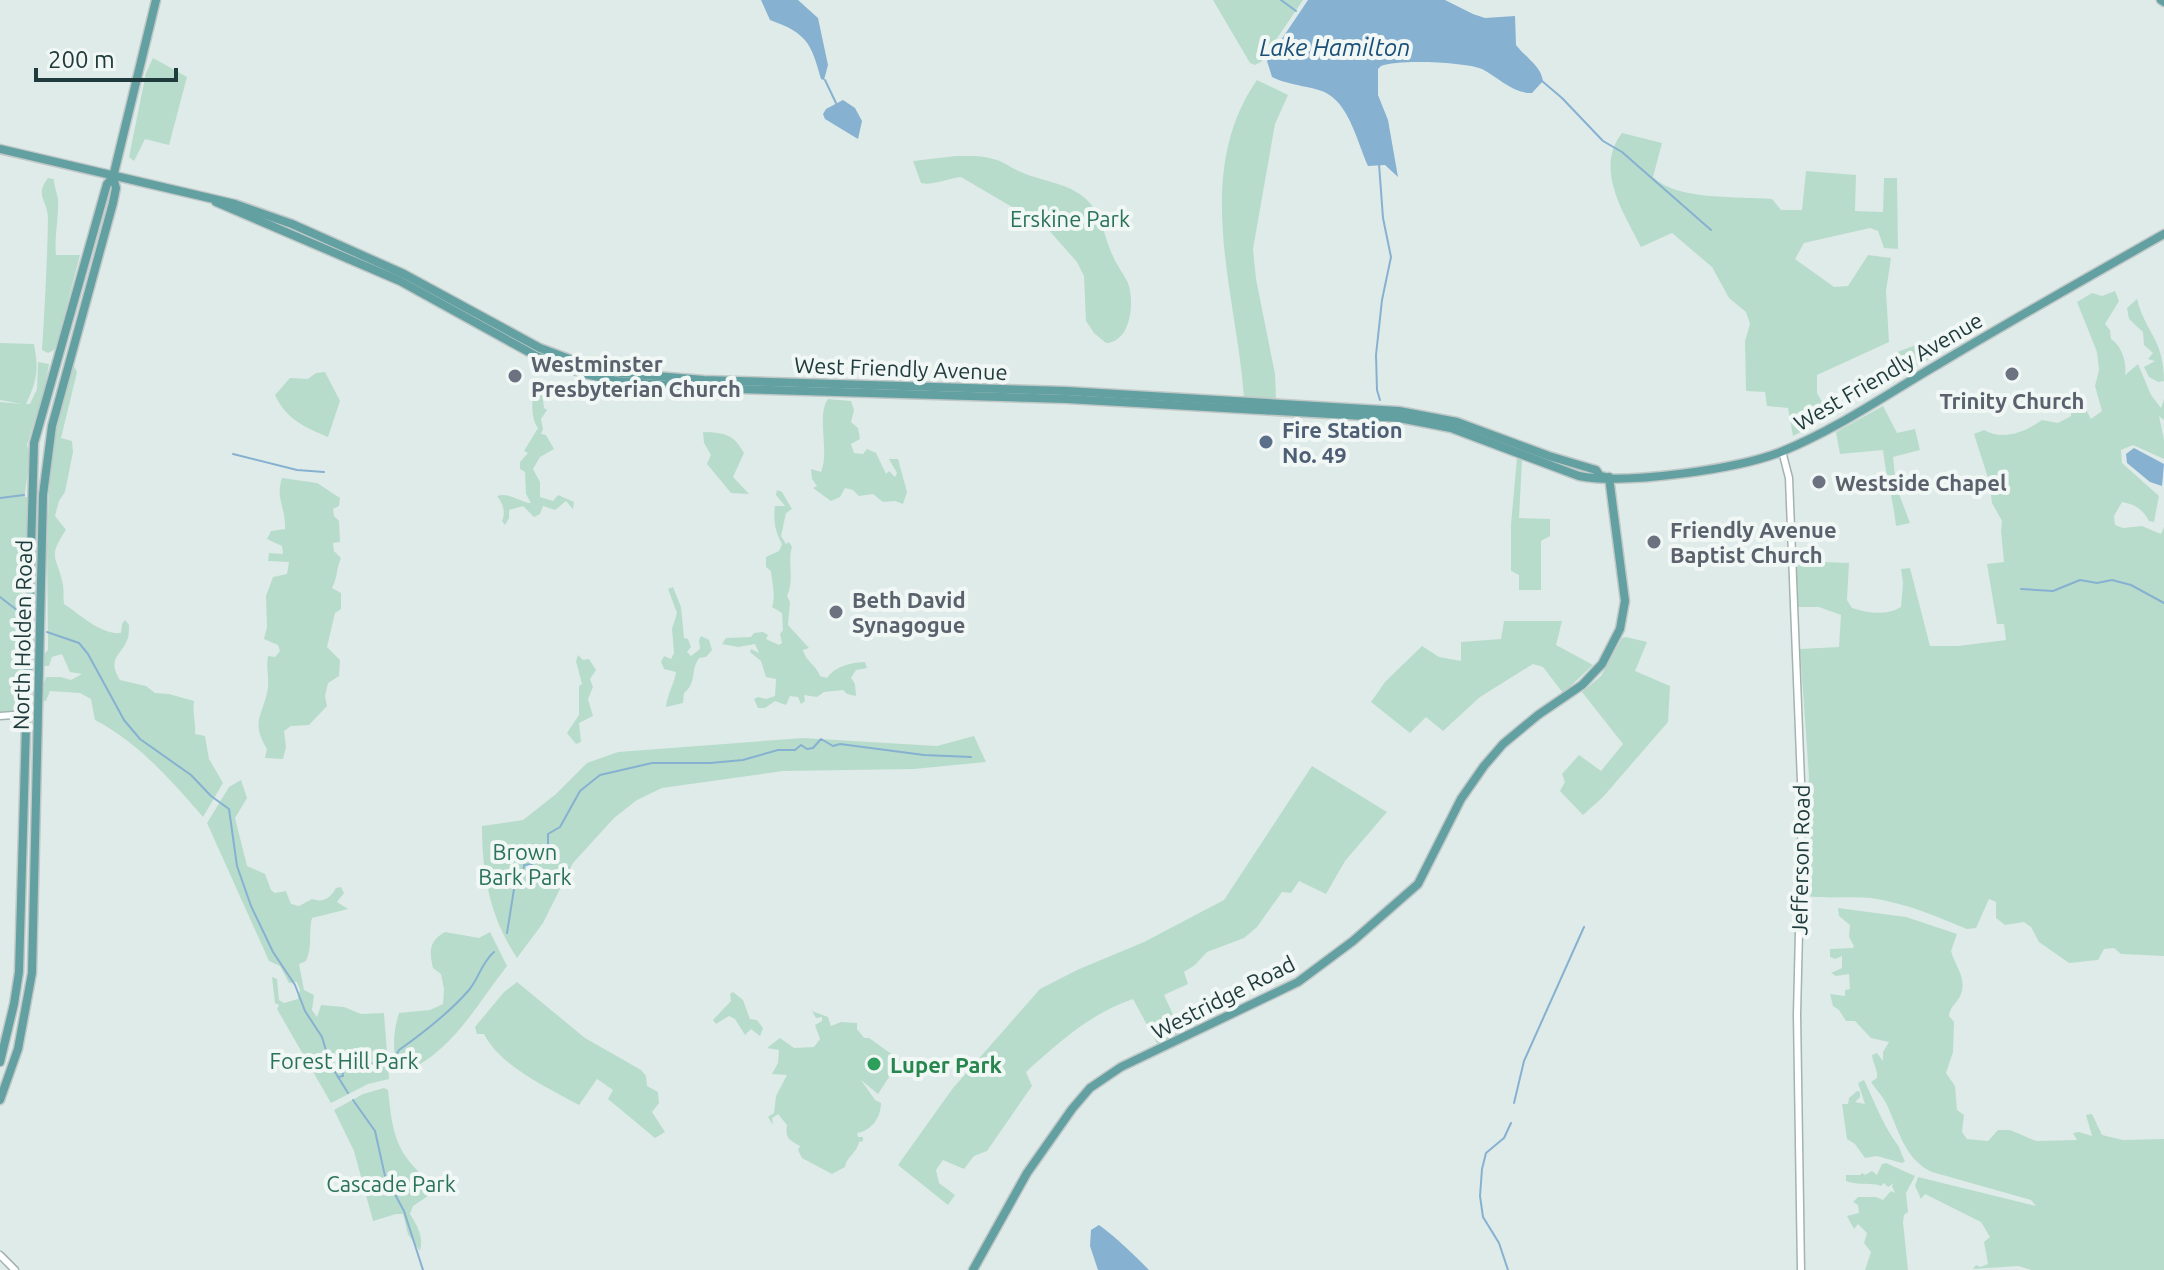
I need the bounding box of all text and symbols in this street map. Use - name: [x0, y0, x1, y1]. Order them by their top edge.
- scale bar: [36, 32, 176, 82]
- water label: Lake Hamilton: [1260, 34, 1410, 61]
- text: 200 m: [48, 46, 115, 73]
- park label: Erskine Park: [1010, 206, 1130, 231]
- street label: West Friendly Avenue: [1789, 307, 1987, 435]
- place label: Westminster Presbyterian Church: [531, 351, 741, 401]
- street label: West Friendly Avenue: [794, 352, 1008, 384]
- marker: Trinity Church: [2003, 365, 2021, 383]
- marker: Westminster Presbyterian Church: [506, 367, 524, 385]
- place label: Trinity Church: [1940, 388, 2084, 413]
- place label: Fire Station No. 49: [1282, 417, 1403, 467]
- marker: Fire Station No. 49: [1257, 433, 1275, 451]
- place label: Westside Chapel: [1835, 470, 2007, 495]
- marker: Westside Chapel: [1810, 473, 1828, 491]
- place label: Friendly Avenue Baptist Church: [1670, 517, 1837, 567]
- marker: Friendly Avenue Baptist Church: [1645, 533, 1663, 551]
- street label: North Holden Road: [8, 540, 36, 730]
- place label: Beth David Synagogue: [852, 587, 966, 637]
- marker: Beth David Synagogue: [827, 603, 845, 621]
- street label: Jefferson Road: [1786, 784, 1814, 936]
- park label: Brown Bark Park: [478, 839, 572, 889]
- street label: Westridge Road: [1147, 950, 1299, 1044]
- park label: Forest Hill Park: [269, 1048, 419, 1073]
- place label: Luper Park: [890, 1052, 1003, 1077]
- marker: Luper Park: [865, 1055, 883, 1073]
- park label: Cascade Park: [326, 1171, 456, 1196]

